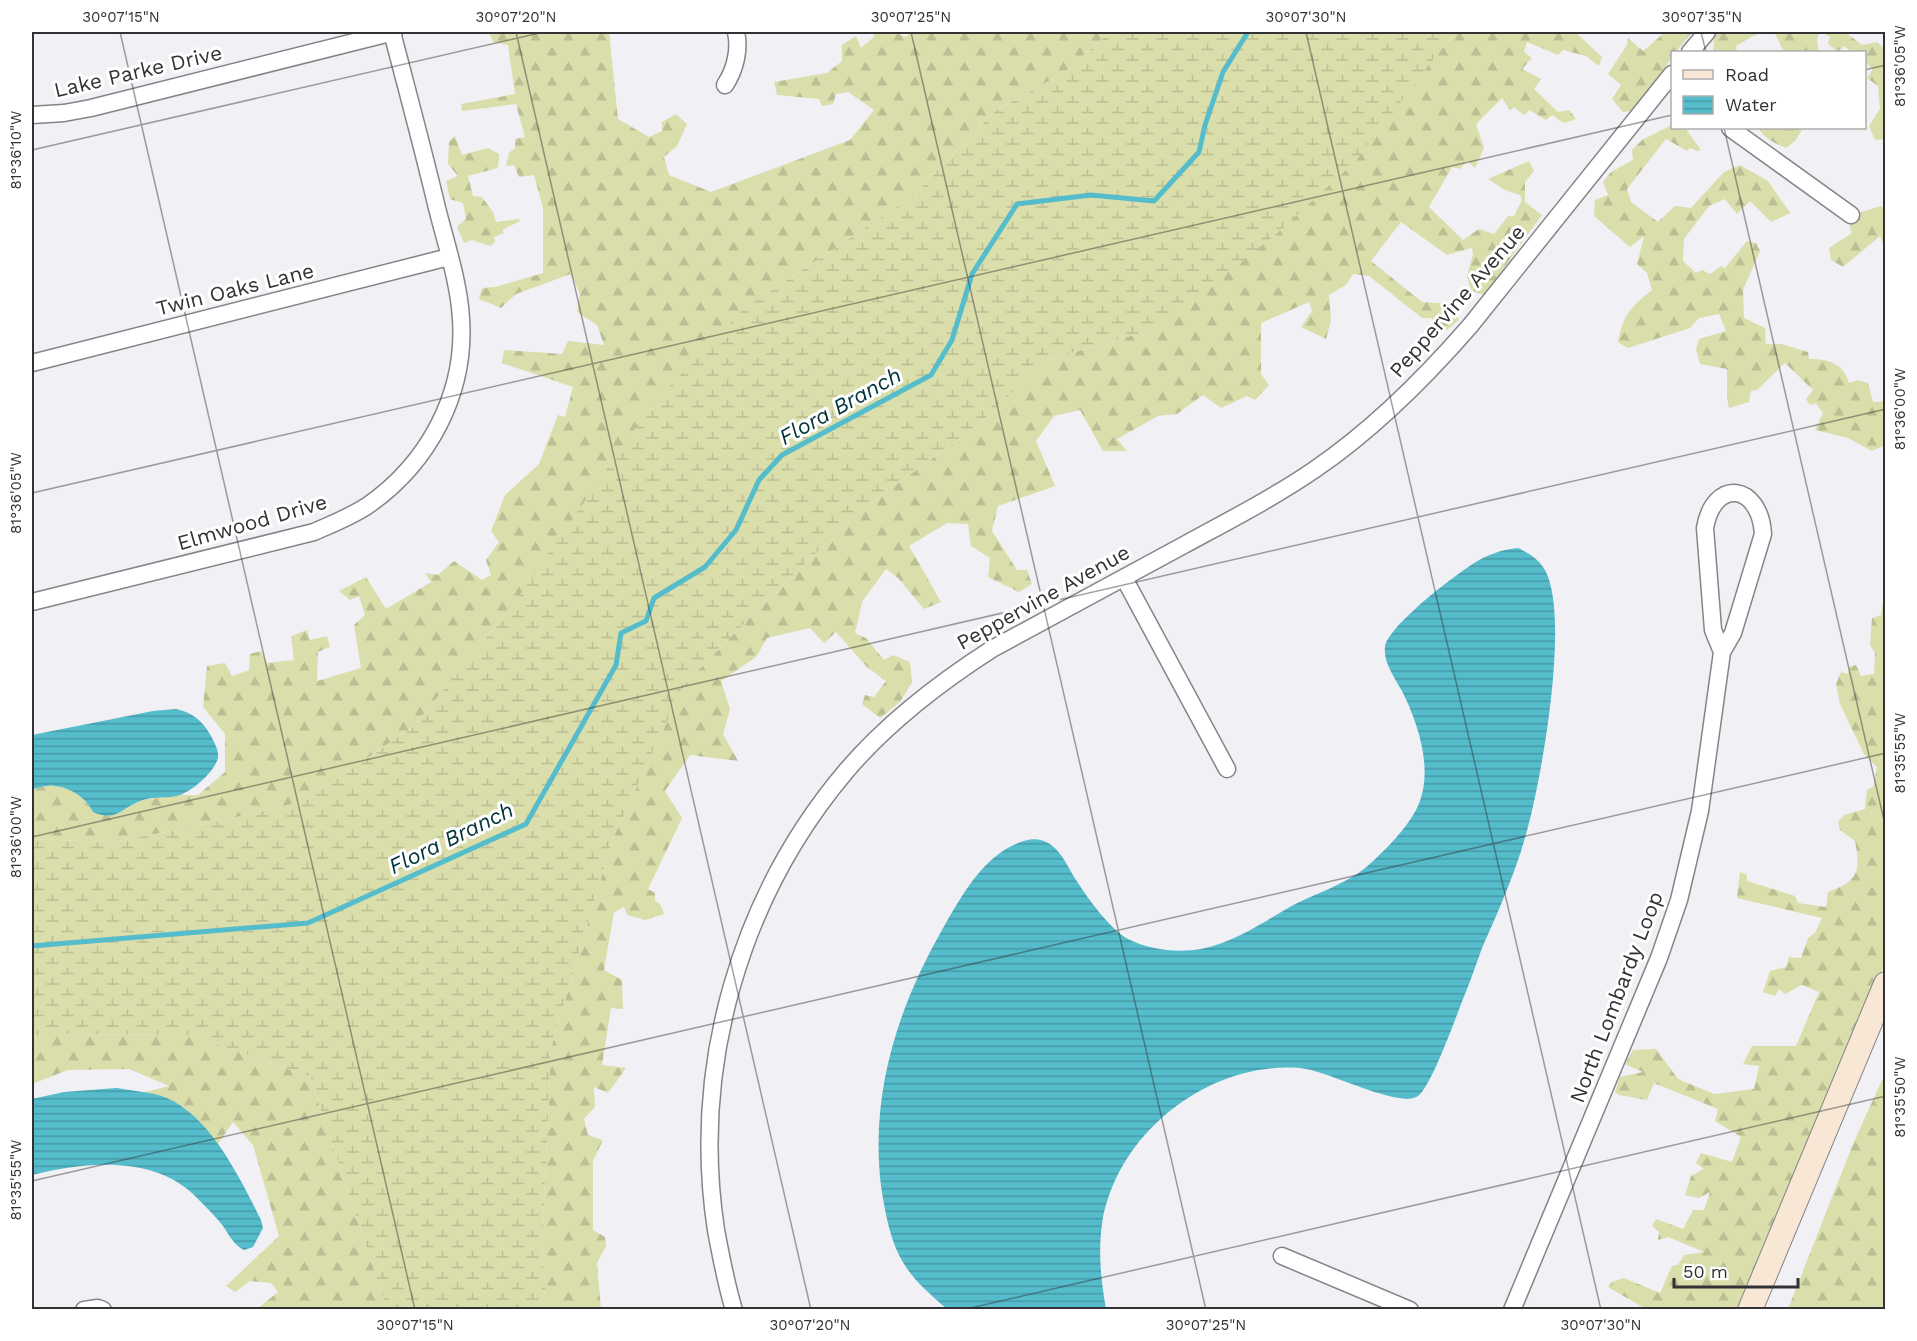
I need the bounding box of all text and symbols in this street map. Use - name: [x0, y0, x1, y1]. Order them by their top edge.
- text: 30°07'15"N: [82, 8, 160, 26]
- text: 30°07'20"N: [475, 8, 557, 26]
- text: 30°07'25"N: [871, 8, 951, 26]
- text: 30°07'30"N: [1265, 8, 1347, 26]
- text: 30°07'35"N: [1662, 8, 1742, 26]
- text: 81°36'05"W: [1891, 25, 1909, 107]
- street label: Lake Parke Drive: [52, 40, 224, 102]
- legend: [1671, 51, 1866, 129]
- text: Road: [1725, 64, 1769, 85]
- text: Water: [1725, 94, 1777, 115]
- text: 81°36'10"W: [7, 110, 25, 190]
- street label: Peppervine Avenue: [1384, 220, 1530, 382]
- street label: Twin Oaks Lane: [154, 257, 316, 321]
- water label: Flora Branch: [775, 362, 905, 450]
- text: 81°36'00"W: [1891, 368, 1909, 450]
- text: 81°36'05"W: [7, 452, 25, 534]
- street label: Elmwood Drive: [174, 489, 330, 555]
- street label: Peppervine Avenue: [952, 539, 1134, 655]
- text: 81°35'55"W: [1891, 713, 1909, 793]
- text: 81°36'00"W: [7, 796, 25, 878]
- water label: Flora Branch: [385, 797, 517, 879]
- street label: North Lombardy Loop: [1564, 888, 1668, 1106]
- text: 81°35'50"W: [1891, 1056, 1909, 1138]
- text: 81°35'55"W: [7, 1140, 25, 1220]
- scale bar: [1674, 1251, 1798, 1289]
- text: 50 m: [1683, 1261, 1728, 1282]
- text: 30°07'15"N: [376, 1316, 454, 1334]
- text: 30°07'20"N: [769, 1316, 851, 1334]
- text: 30°07'25"N: [1166, 1316, 1246, 1334]
- text: 30°07'30"N: [1560, 1316, 1642, 1334]

